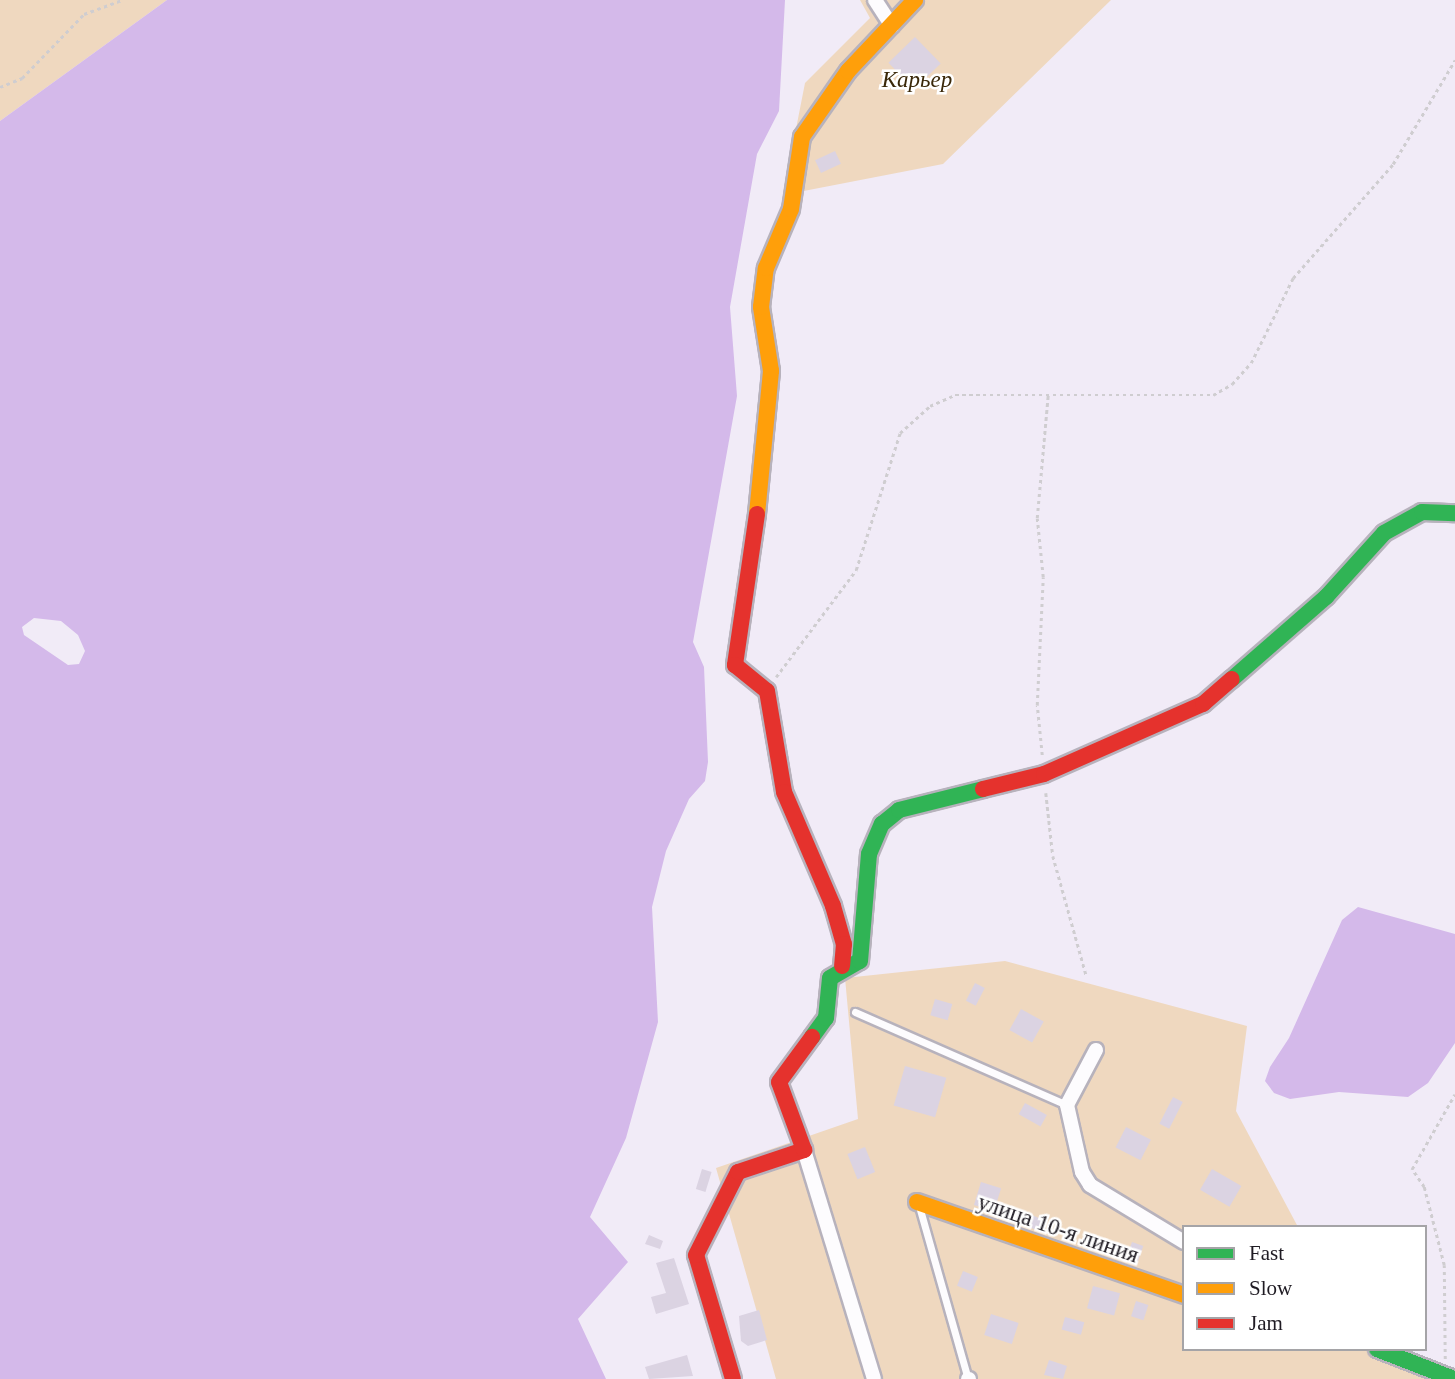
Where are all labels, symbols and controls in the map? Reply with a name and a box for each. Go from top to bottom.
park label: Карьер [882,66,952,94]
street label: улица 10-я линия [974,1189,1142,1269]
legend [1182,1225,1427,1351]
text: Fast [1249,1241,1284,1265]
text: Slow [1249,1276,1292,1300]
text: Jam [1249,1311,1283,1335]

